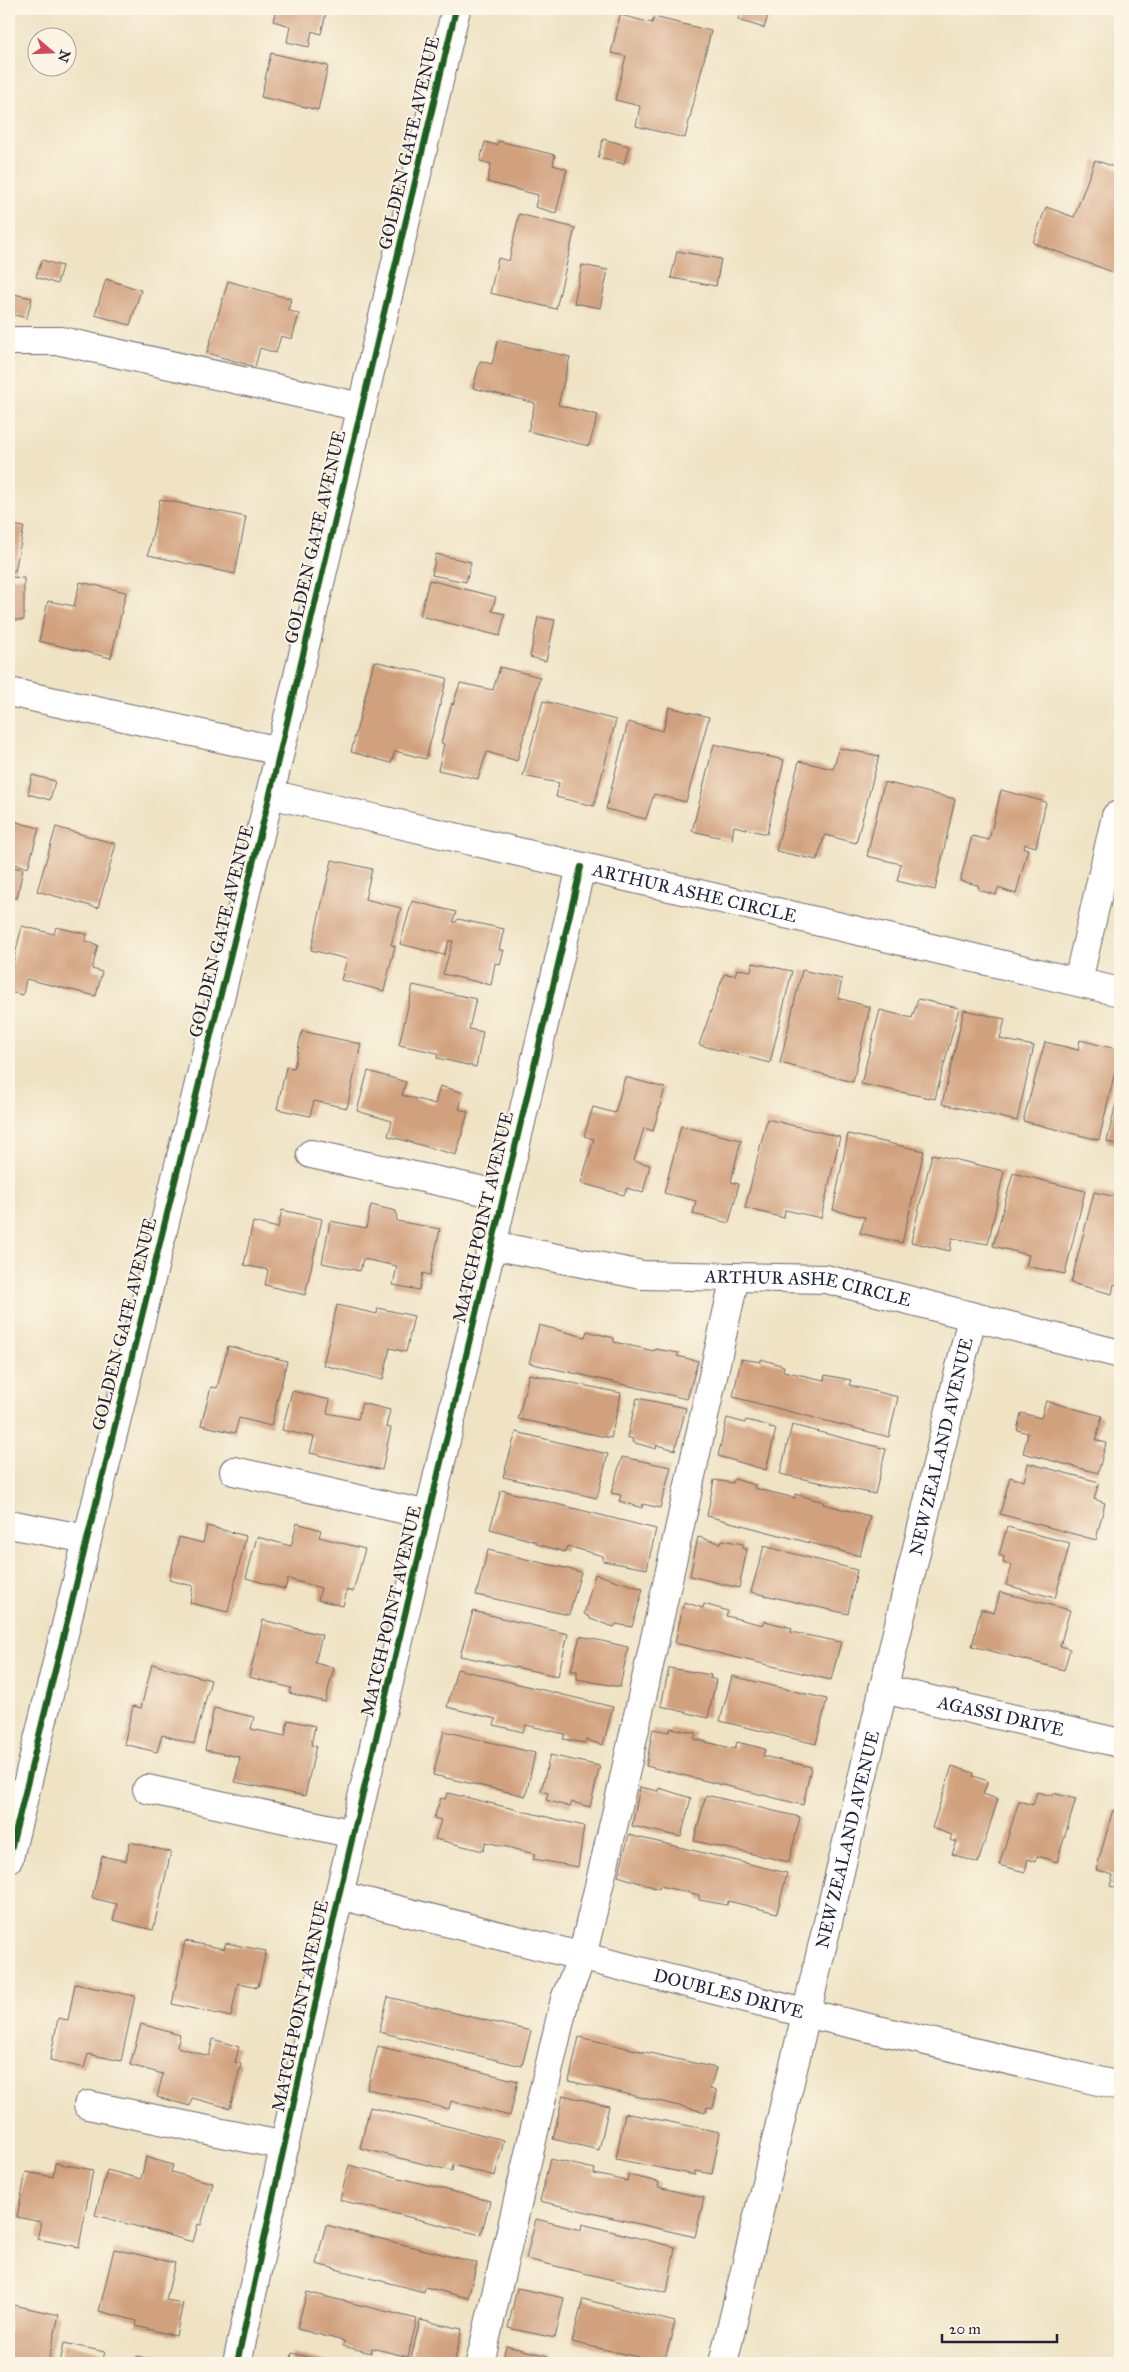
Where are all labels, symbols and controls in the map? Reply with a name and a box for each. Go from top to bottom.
north arrow [28,28,78,78]
street label: GOLDEN GATE AVENUE [374,34,444,252]
text: N [54,48,74,65]
street label: GOLDEN GATE AVENUE [280,428,350,646]
street label: GOLDEN GATE AVENUE [184,822,258,1040]
street label: ARTHUR ASHE CIRCLE [589,858,799,927]
street label: MATCH POINT AVENUE [448,1109,518,1325]
street label: GOLDEN GATE AVENUE [87,1215,161,1433]
street label: ARTHUR ASHE CIRCLE [703,1265,914,1311]
street label: NEW ZEALAND AVENUE [905,1335,978,1558]
street label: MATCH POINT AVENUE [356,1503,426,1719]
street label: AGASSI DRIVE [935,1691,1066,1741]
street label: NEW ZEALAND AVENUE [811,1728,884,1951]
street label: MATCH POINT AVENUE [267,1898,333,2114]
street label: DOUBLES DRIVE [651,1964,806,2023]
scale bar [942,2312,1056,2344]
text: 20 m [949,2320,981,2338]

